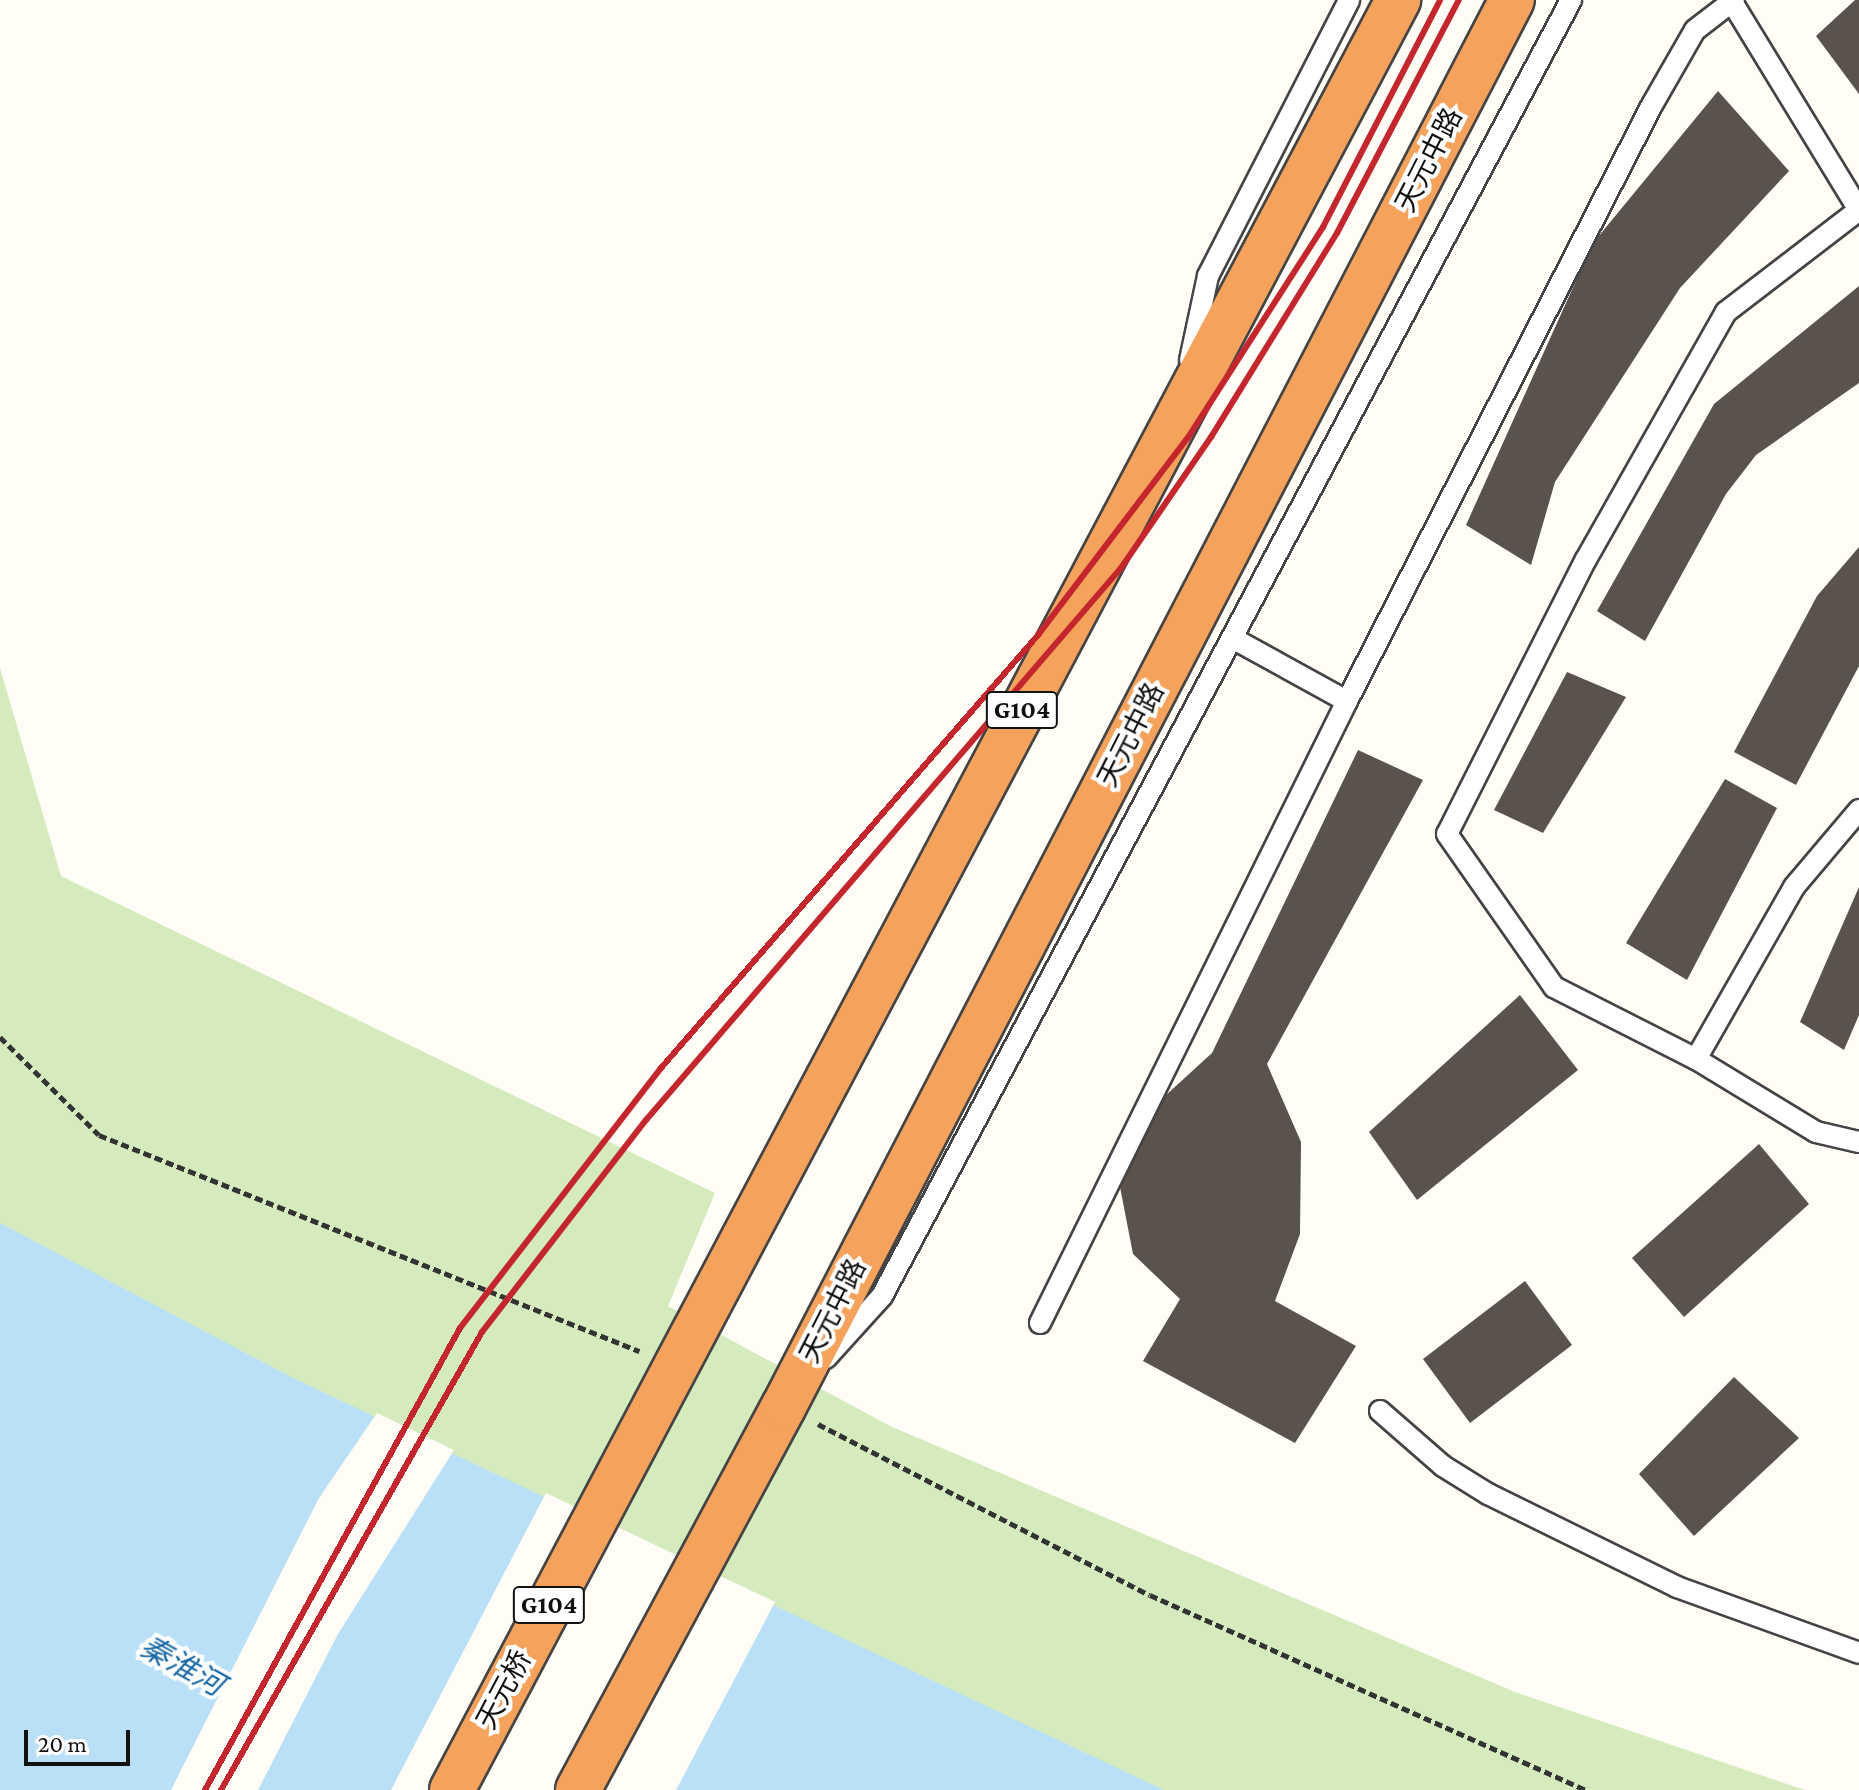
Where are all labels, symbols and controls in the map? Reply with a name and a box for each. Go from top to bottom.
street label: 天元中路 [1389,102,1469,218]
street label: 天元中路 [1091,677,1171,793]
road number: G104 [984,688,1060,732]
street label: 天元中路 [793,1253,873,1369]
road number: G104 [511,1583,587,1627]
water label: 秦淮河 [134,1628,230,1704]
street label: 天元桥 [469,1645,539,1735]
scale bar [28,1714,134,1764]
text: 20 m [38,1730,87,1757]

